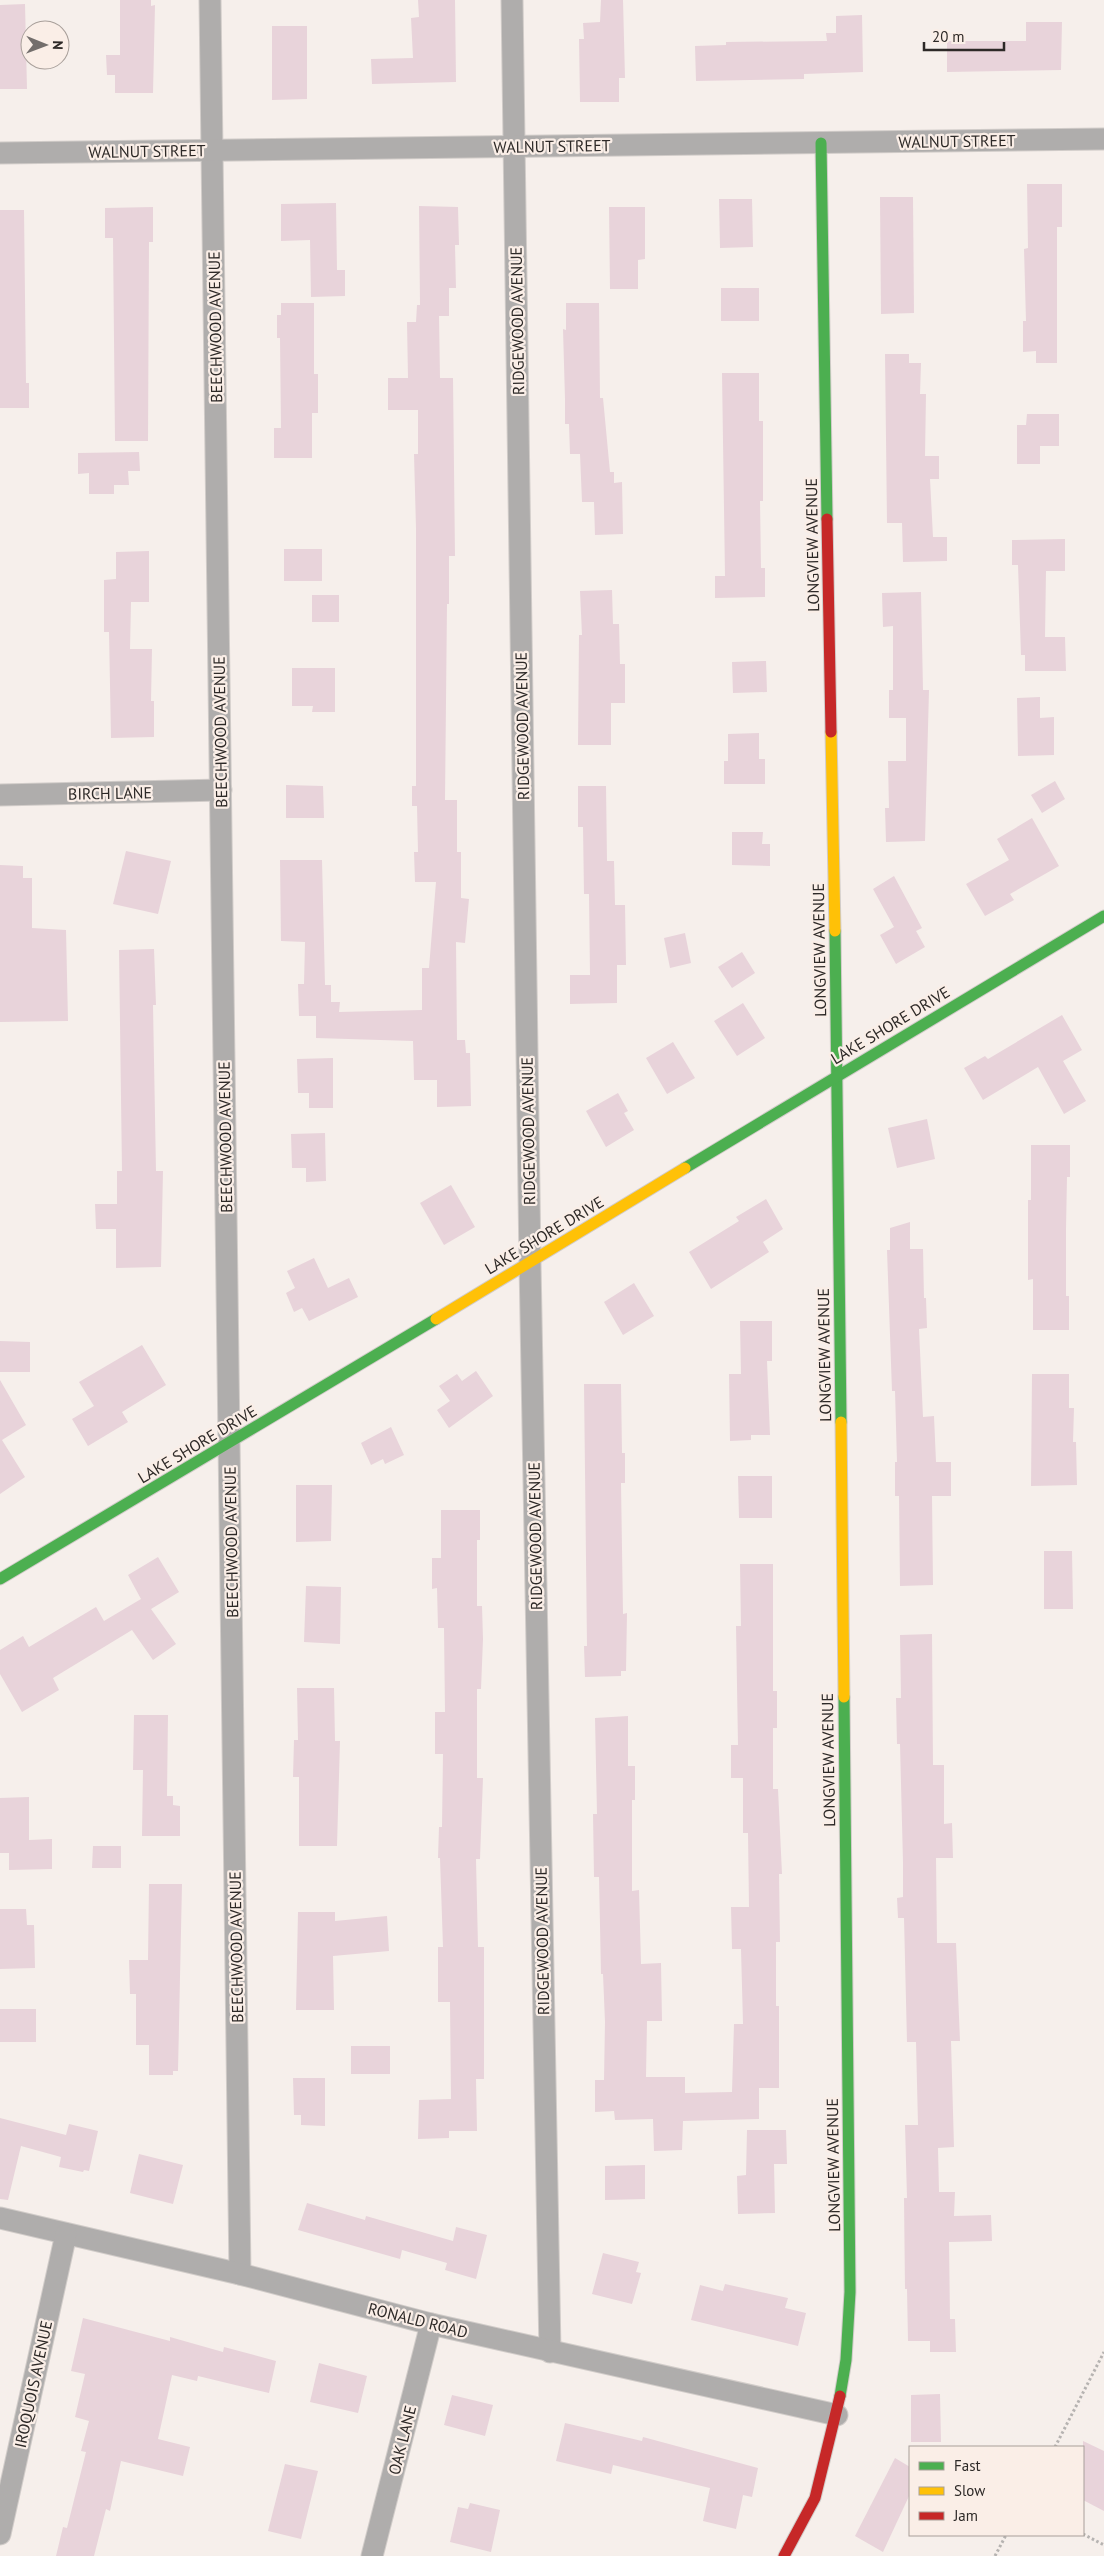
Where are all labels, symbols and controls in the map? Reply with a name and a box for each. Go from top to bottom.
north arrow [20,20,70,70]
scale bar [924,20,1004,52]
text: 20 m [932,27,965,46]
text: N [49,40,67,50]
street label: WALNUT STREET [898,130,1016,152]
street label: WALNUT STREET [493,135,611,157]
street label: WALNUT STREET [88,140,206,162]
street label: RIDGEWOOD AVENUE [506,247,528,395]
street label: BEECHWOOD AVENUE [204,251,226,403]
street label: LONGVIEW AVENUE [801,478,823,612]
street label: RIDGEWOOD AVENUE [511,652,533,800]
street label: BEECHWOOD AVENUE [209,656,231,808]
street label: BIRCH LANE [68,782,152,804]
street label: LONGVIEW AVENUE [808,883,830,1017]
street label: LAKE SHORE DRIVE [827,982,953,1068]
street label: RIDGEWOOD AVENUE [517,1057,539,1205]
street label: BEECHWOOD AVENUE [214,1061,236,1213]
street label: LAKE SHORE DRIVE [481,1192,607,1278]
street label: LONGVIEW AVENUE [813,1288,835,1422]
street label: LAKE SHORE DRIVE [134,1401,260,1487]
street label: RIDGEWOOD AVENUE [524,1462,546,1610]
street label: BEECHWOOD AVENUE [220,1466,242,1618]
street label: LONGVIEW AVENUE [817,1693,839,1827]
street label: RIDGEWOOD AVENUE [531,1867,553,2015]
street label: BEECHWOOD AVENUE [225,1871,247,2023]
street label: LONGVIEW AVENUE [822,2098,844,2232]
street label: RONALD ROAD [366,2298,470,2342]
street label: IROQUOIS AVENUE [10,2318,56,2450]
street label: OAK LANE [384,2403,420,2477]
legend [909,2446,1084,2536]
text: Fast [954,2456,981,2475]
text: Slow [954,2481,985,2500]
text: Jam [953,2506,978,2525]

